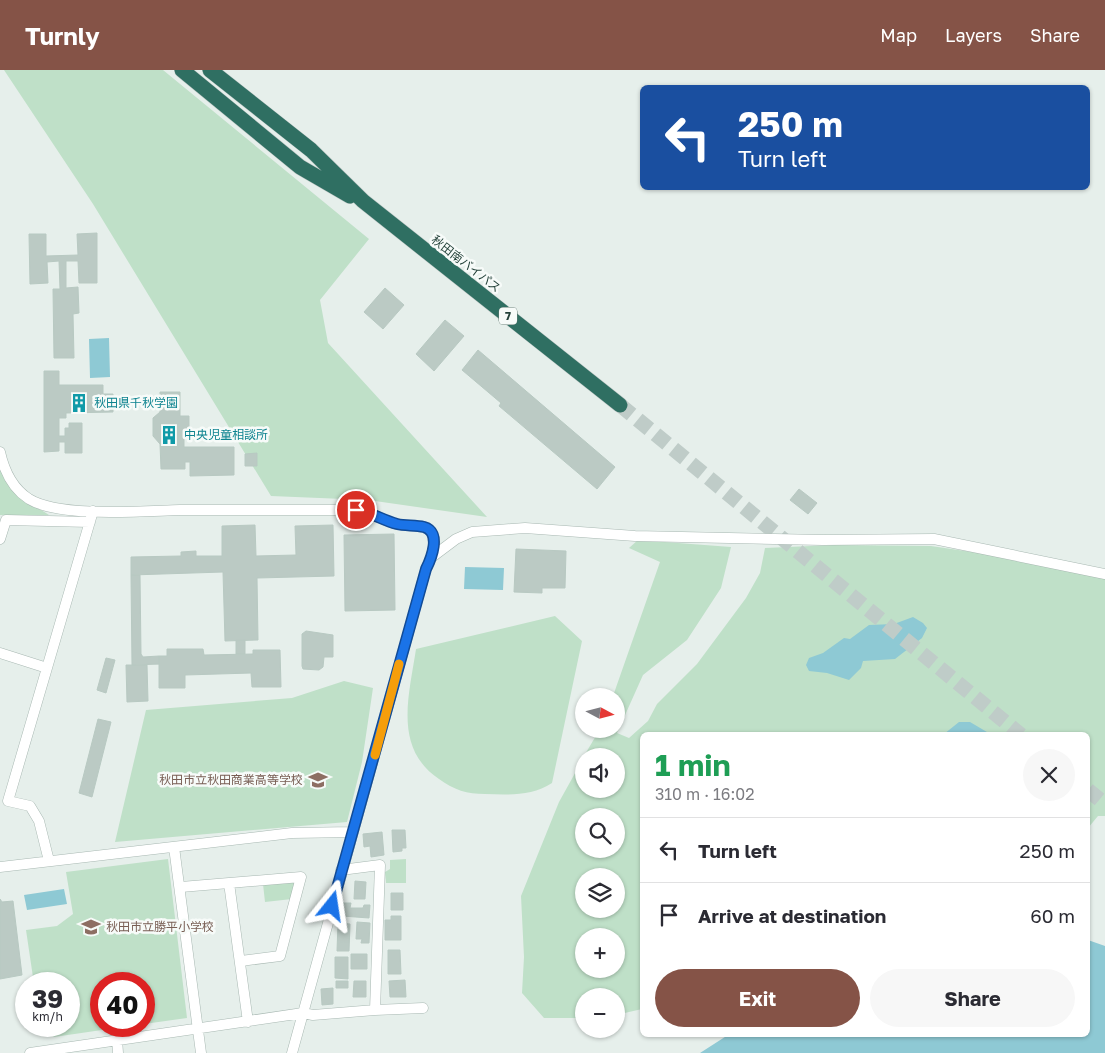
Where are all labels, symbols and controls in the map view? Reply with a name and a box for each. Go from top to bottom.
text: Turnly [25,21,100,50]
text: Map [880,24,917,46]
text: Layers [945,24,1002,46]
text: Share [1030,24,1080,46]
text: 250 m [738,103,843,145]
icon: left [655,105,720,170]
text: Turn left [738,145,827,172]
street label: 秋田南バイパス [429,232,504,295]
road number: 7 [499,308,517,325]
building icon: 秋田県千秋学園 [68,392,90,414]
place label: 秋田県千秋学園 [94,395,178,410]
building icon: 中央児童相談所 [158,424,180,446]
place label: 中央児童相談所 [184,427,268,442]
pin [335,489,377,531]
icon: arrive [342,496,370,524]
north arrow [575,688,625,738]
map controls [575,688,625,1038]
text: 1 min [655,747,731,783]
button: sound [575,748,625,798]
button: close [1023,749,1075,801]
school or university icon: 秋田市立秋田商業高等学校 [307,769,329,791]
place label: 秋田市立秋田商業高等学校 [159,772,303,787]
text: 310 m · 16:02 [655,784,754,804]
button: search [575,808,625,858]
icon: left [655,836,683,864]
text: Turn left [698,839,777,862]
text: 250 m [1020,839,1075,862]
button: layers [575,868,625,918]
position arrow [305,879,357,931]
icon: arrive [655,901,683,929]
text: Arrive at destination [698,904,886,927]
text: 60 m [1030,904,1075,927]
school or university icon: 秋田市立勝平小学校 [80,916,102,938]
place label: 秋田市立勝平小学校 [106,919,214,934]
button: + [575,928,625,978]
button: Exit [655,969,860,1027]
button: Share [870,969,1075,1027]
speed limit sign: 40 [90,972,155,1037]
text: 39 [32,983,63,1014]
button: − [575,988,625,1038]
text: km/h [32,1009,63,1024]

